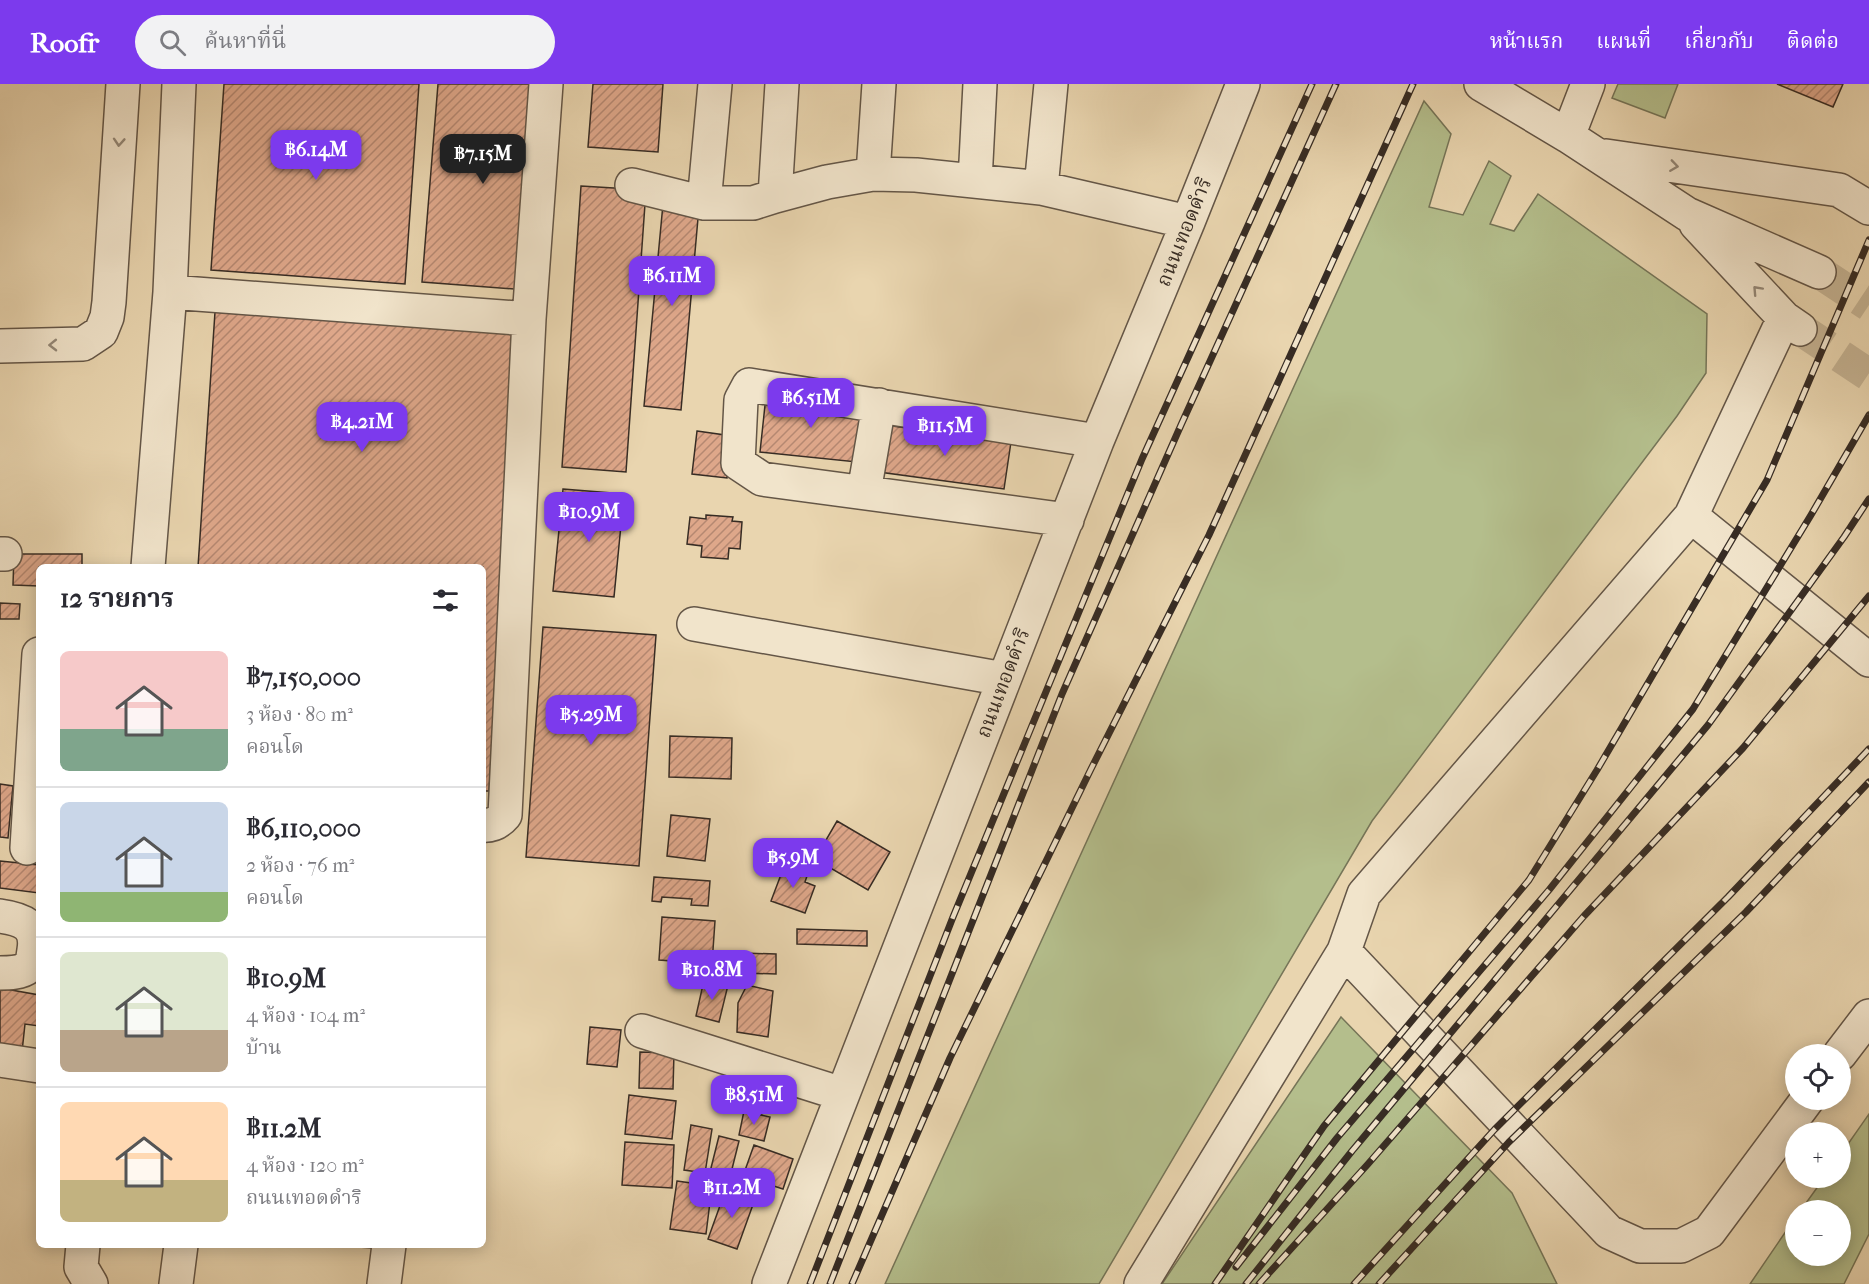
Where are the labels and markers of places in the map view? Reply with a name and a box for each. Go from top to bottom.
pin: ฿6.14M [267,130,365,181]
pin: ฿7.15M [434,134,532,185]
pin: ฿6.11M [623,256,721,307]
pin: ฿6.51M [762,378,860,429]
pin: ฿4.21M [313,402,411,453]
pin: ฿11.5M [896,406,994,457]
pin: ฿10.9M [540,492,638,543]
pin: ฿5.29M [542,695,640,746]
pin: ฿5.9M [751,838,835,889]
pin: ฿10.8M [663,950,761,1001]
pin: ฿8.51M [705,1075,803,1126]
pin: ฿11.2M [683,1168,781,1219]

